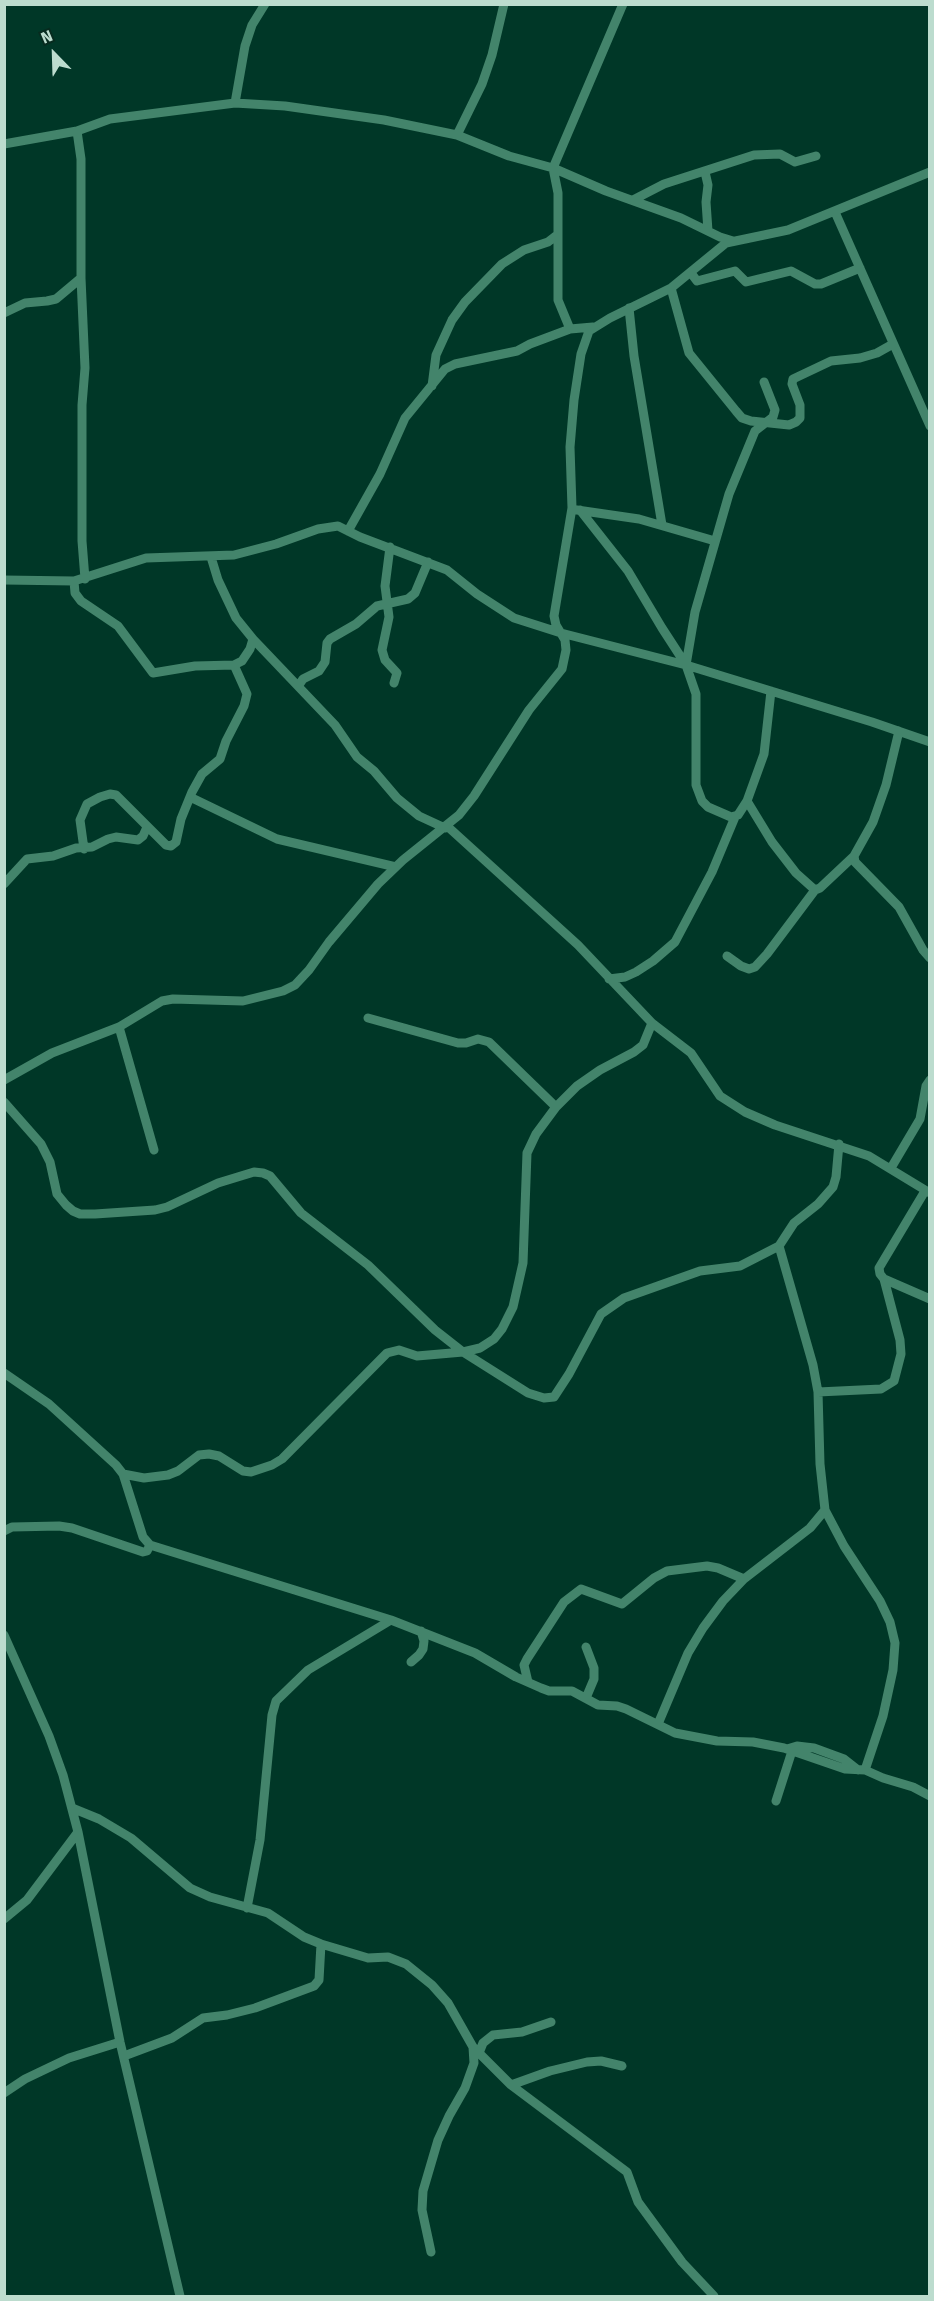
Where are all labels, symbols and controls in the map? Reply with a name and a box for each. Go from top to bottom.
north arrow [24,24,84,84]
text: N [38,26,55,48]

